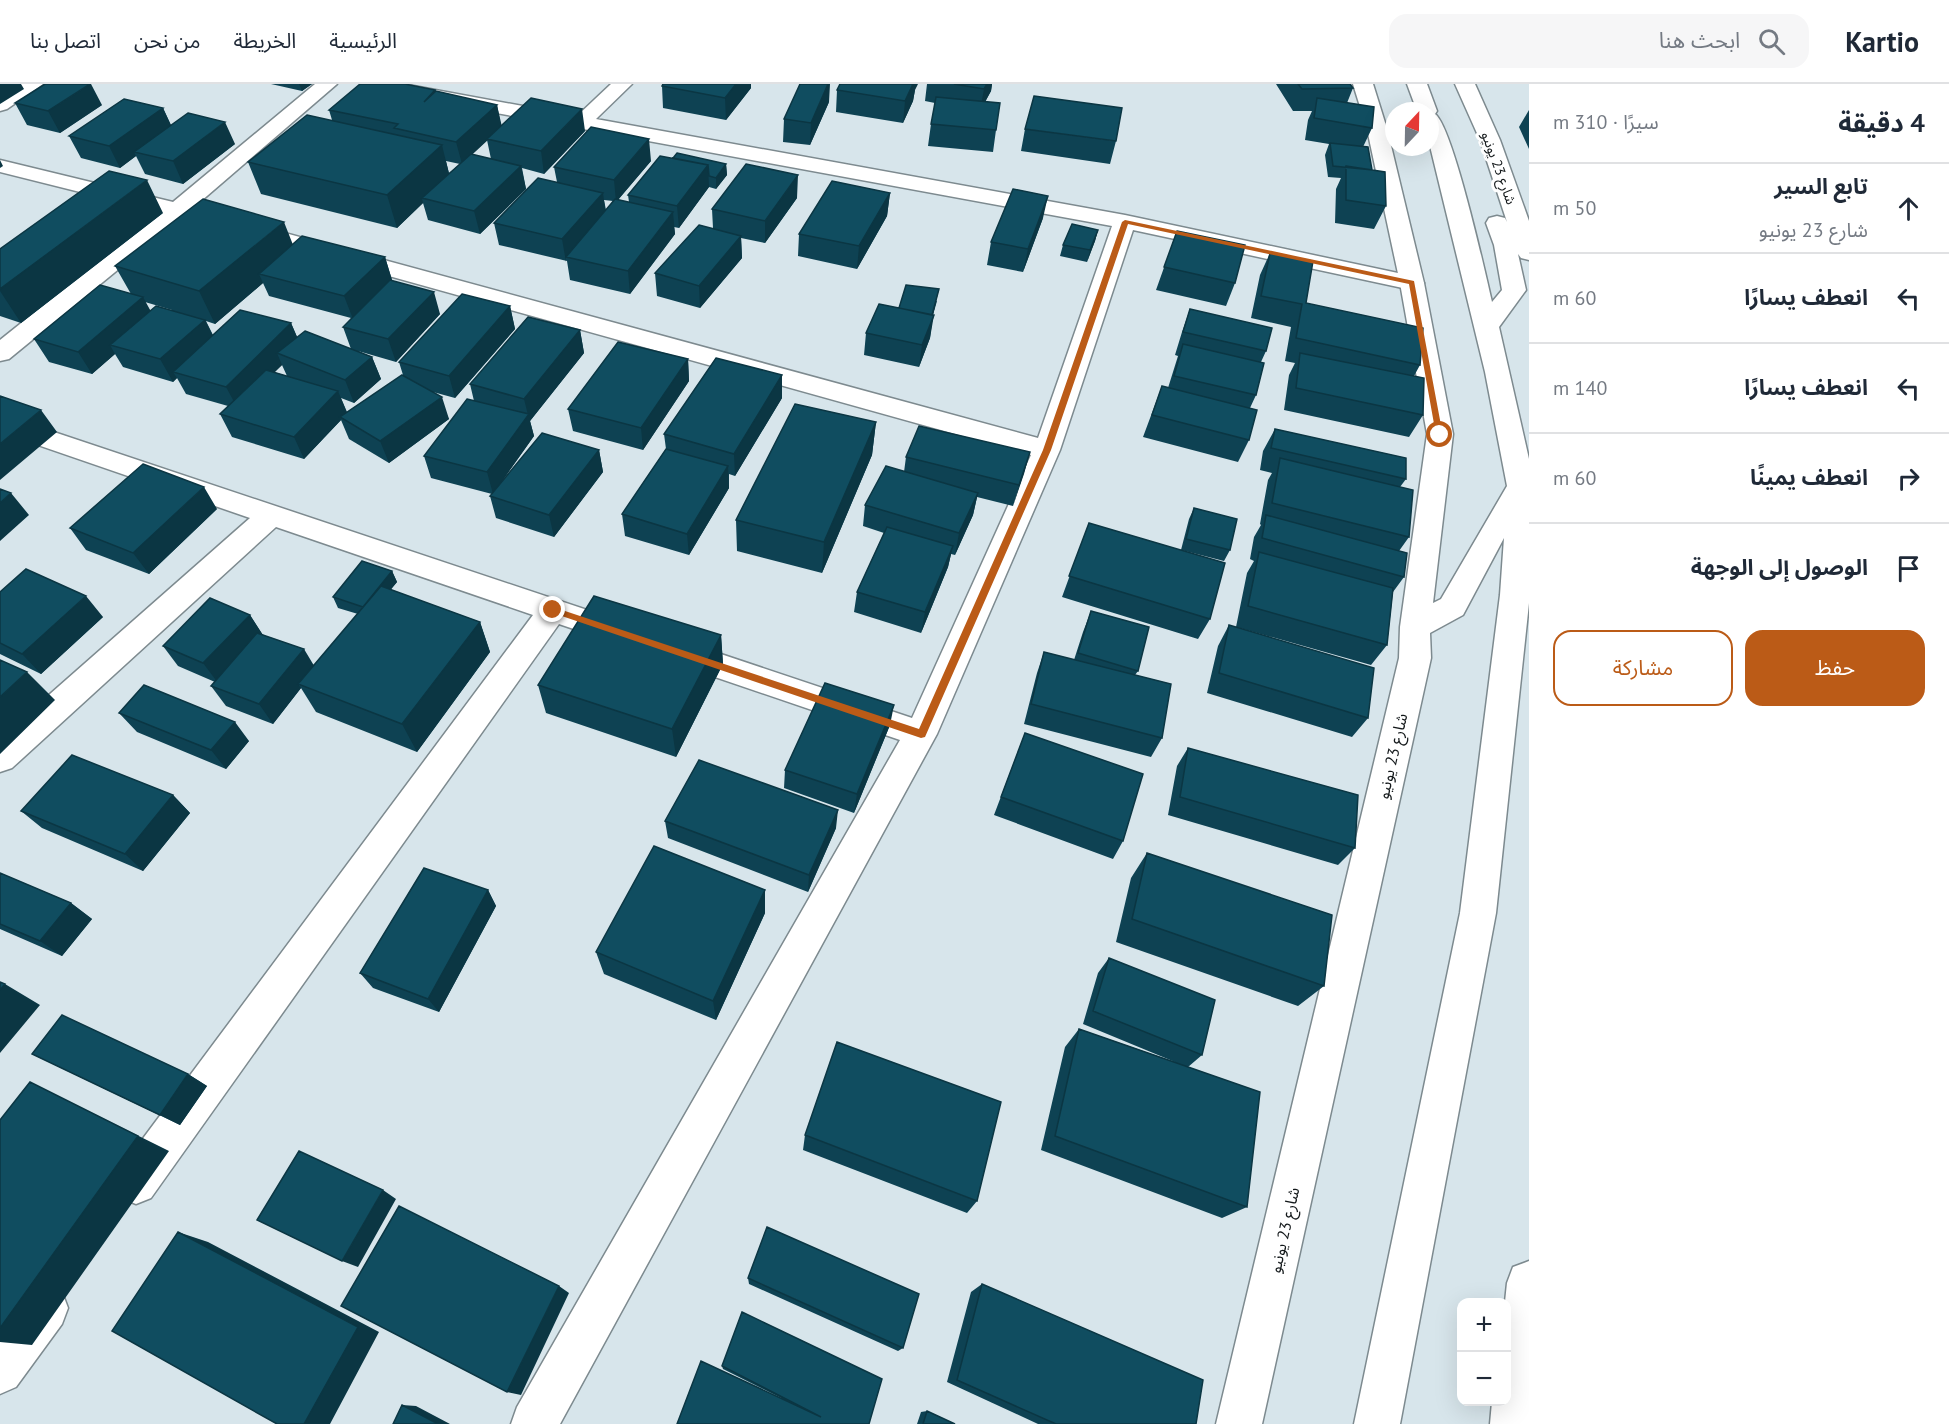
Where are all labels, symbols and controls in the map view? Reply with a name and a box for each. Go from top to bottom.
search box [1389,14,1809,68]
text: Kartio [1845,23,1919,60]
icon: search [1755,25,1788,58]
text: ابحث هنا [1659,26,1740,54]
text: اتصل بنا [30,27,101,54]
text: من نحن [134,27,200,54]
text: الخريطة [233,27,296,54]
text: الرئيسية [329,27,397,54]
north arrow [1385,102,1439,156]
text: 4 دقيقة [1838,106,1925,139]
text: سيرًا · 310 m [1553,109,1659,135]
street label: شارع 23 يونيو [1476,129,1521,208]
text: تابع السير [1774,172,1868,200]
icon: ahead [1892,192,1925,225]
text: 50 m [1553,195,1596,221]
text: شارع 23 يونيو [1759,217,1868,243]
icon: left [1892,282,1925,315]
text: انعطف يسارًا [1744,283,1868,311]
text: 60 m [1553,285,1596,311]
icon: left [1892,372,1925,405]
text: انعطف يسارًا [1744,373,1868,401]
text: 140 m [1553,375,1607,401]
route start [1426,421,1452,447]
icon: right [1892,462,1925,495]
text: انعطف يمينًا [1750,463,1868,491]
text: 60 m [1553,465,1596,491]
icon: arrive [1892,552,1925,585]
text: الوصول إلى الوجهة [1691,553,1868,581]
route end [539,596,565,622]
button: مشاركة [1553,630,1733,706]
button: حفظ [1745,630,1925,706]
street label: شارع 23 يونيو [1372,711,1414,801]
street label: شارع 23 يونيو [1264,1185,1306,1275]
map controls [1457,1298,1511,1406]
button: + [1457,1298,1511,1352]
button: − [1457,1352,1511,1406]

